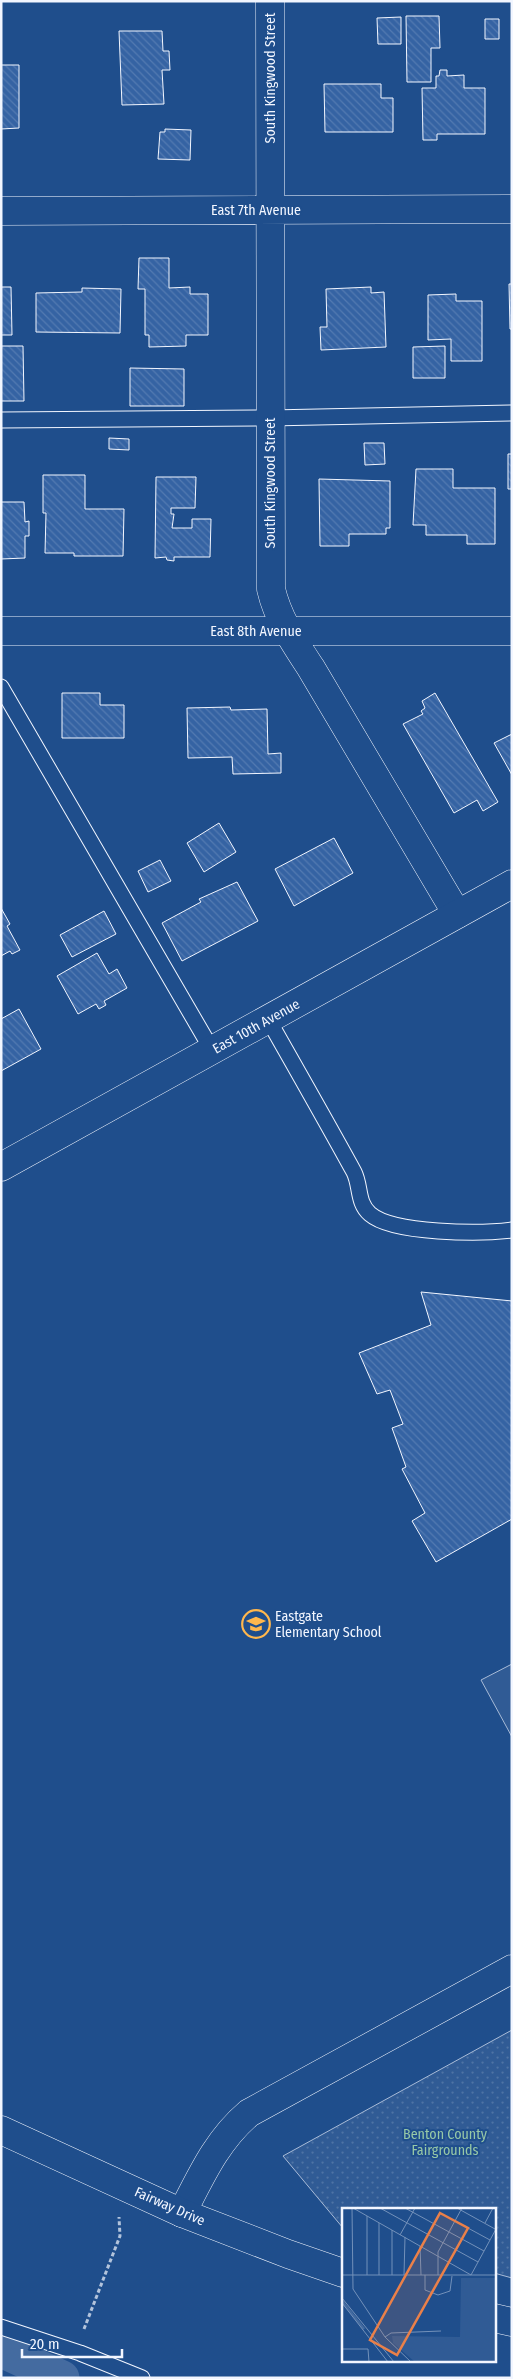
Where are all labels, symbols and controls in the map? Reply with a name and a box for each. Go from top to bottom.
street label: South Kingwood Street [262,12,279,143]
street label: East 7th Avenue [211,202,301,219]
street label: South Kingwood Street [262,417,279,548]
street label: East 8th Avenue [210,623,302,640]
street label: East 10th Avenue [210,995,303,1057]
place label: Eastgate Elementary School [275,1608,382,1641]
school or university icon: Eastgate Elementary School [241,1609,271,1639]
park label: Benton County Fairgrounds [403,2126,488,2159]
street label: Fairway Drive [132,2183,208,2230]
inset map [342,2208,496,2362]
scale bar [22,2326,122,2358]
text: 20 m [30,2335,60,2353]

